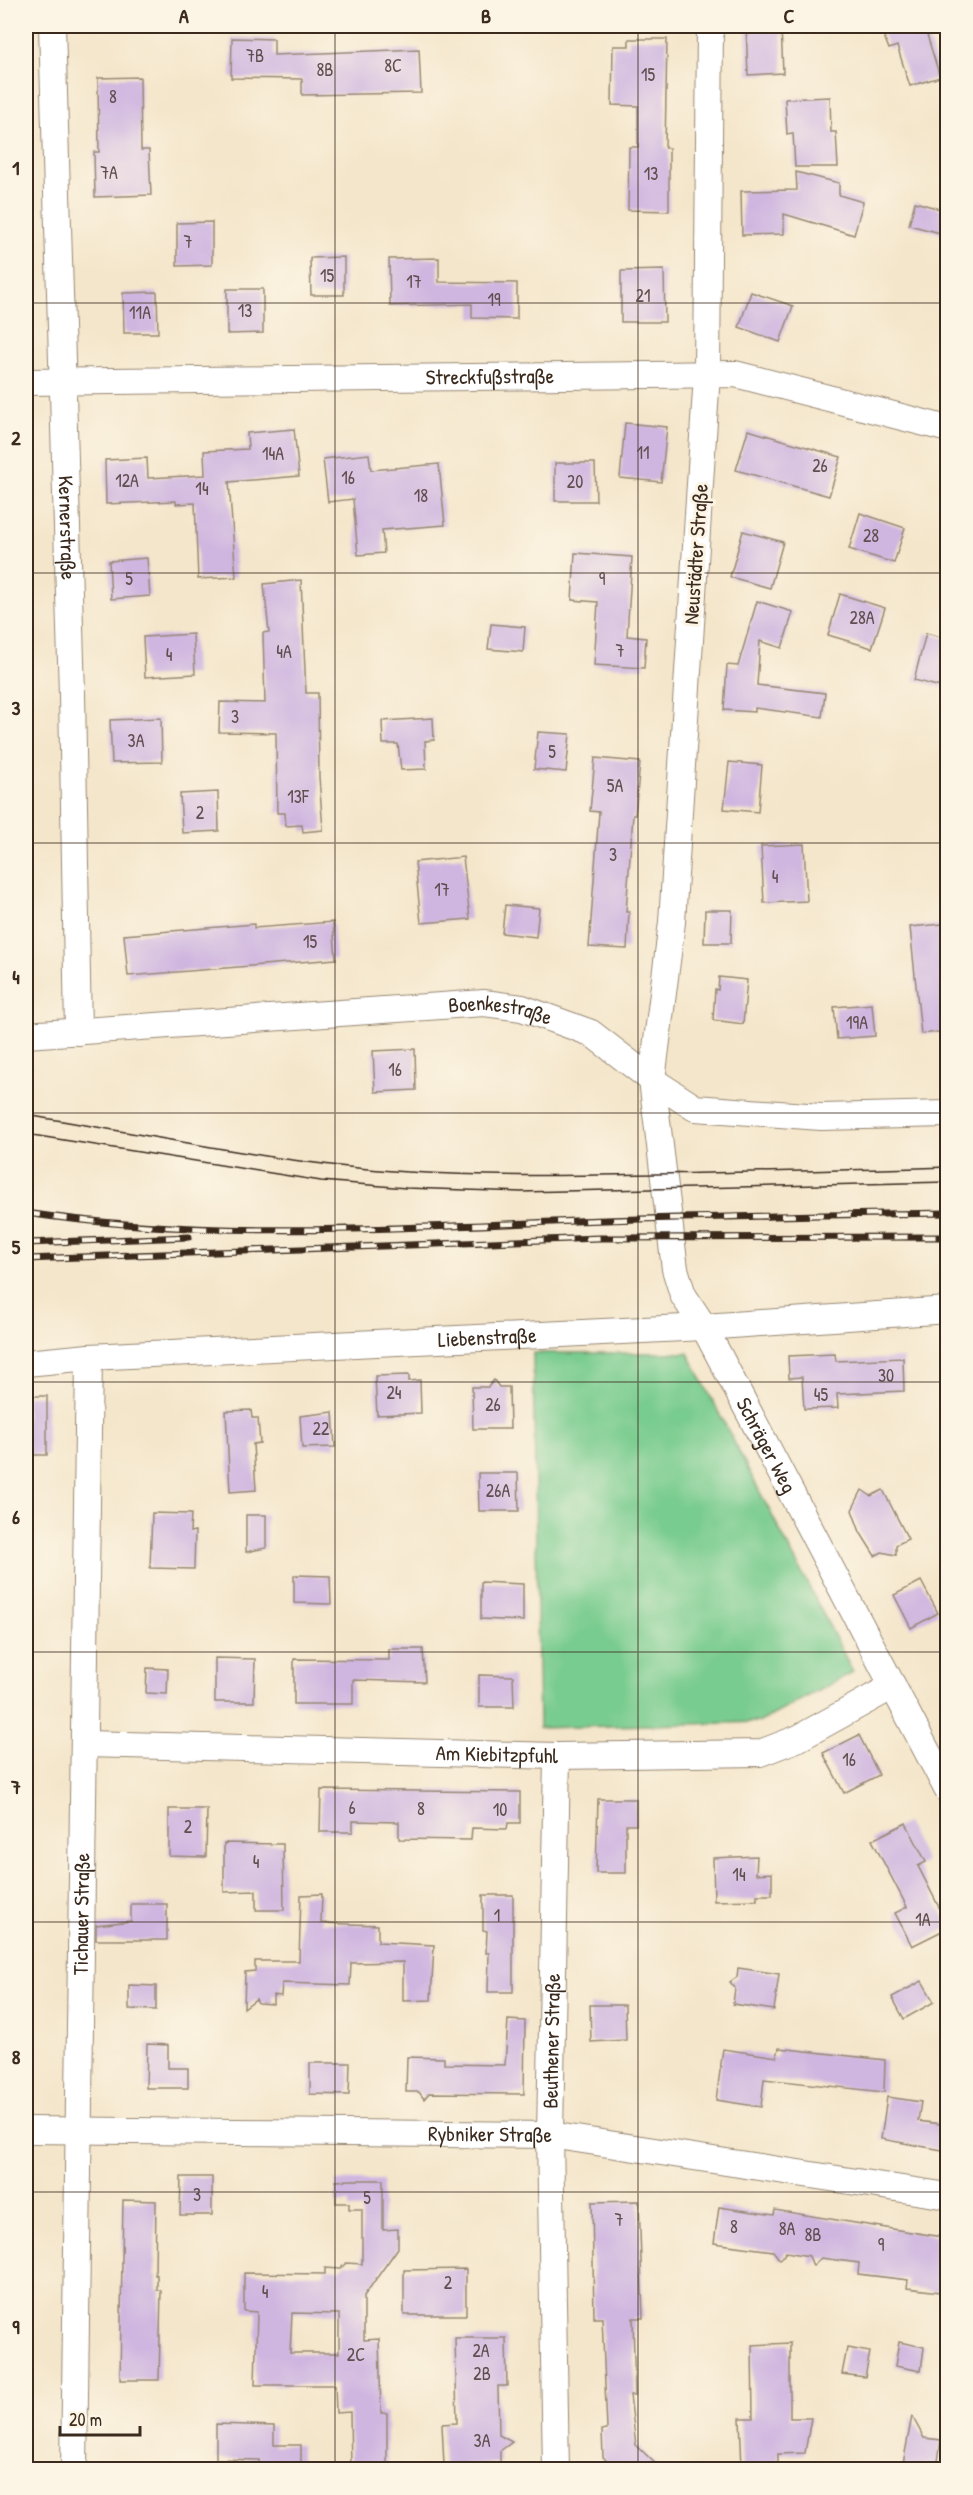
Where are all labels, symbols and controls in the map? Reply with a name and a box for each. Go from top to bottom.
text: A [179,2,189,29]
text: B [481,2,491,29]
text: C [784,2,795,29]
house number: 7B [246,43,264,68]
house number: 8C [384,53,402,78]
house number: 8B [317,57,333,82]
house number: 15 [641,62,655,87]
house number: 8 [109,84,117,109]
text: 1 [12,154,20,181]
house number: 7A [100,160,118,185]
house number: 13 [644,161,658,186]
house number: 7 [184,229,193,254]
house number: 15 [320,263,334,288]
house number: 17 [406,269,422,294]
house number: 21 [636,283,650,308]
house number: 19 [487,287,501,312]
house number: 13 [238,298,252,323]
house number: 11A [129,300,151,325]
street label: Streckfußstraße [426,361,554,391]
text: 2 [11,424,21,451]
house number: 11 [636,440,650,465]
house number: 14A [262,441,284,466]
house number: 26 [812,453,828,478]
house number: 16 [341,465,355,490]
house number: 12A [115,468,139,493]
house number: 20 [567,469,583,494]
street label: Kernerstraße [51,475,84,580]
house number: 14 [195,476,209,501]
house number: 18 [414,483,428,508]
street label: Neustädter Straße [676,483,715,625]
house number: 28 [863,523,879,548]
house number: 5 [125,566,133,591]
house number: 9 [599,566,606,591]
house number: 28A [849,605,875,630]
house number: 7 [616,638,625,663]
house number: 4A [276,639,292,664]
house number: 4 [166,642,173,667]
text: 3 [12,694,21,721]
house number: 3 [231,704,239,729]
house number: 3A [128,728,145,753]
house number: 5 [548,739,556,764]
house number: 5A [607,773,623,798]
house number: 13F [287,784,310,809]
house number: 2 [196,800,205,825]
house number: 3 [609,842,617,867]
house number: 4 [772,864,779,889]
house number: 17 [434,877,450,902]
house number: 15 [303,929,317,954]
text: 4 [12,963,20,990]
street label: Boenkestraße [447,988,556,1032]
house number: 19A [846,1010,868,1035]
house number: 16 [388,1057,402,1082]
text: 5 [12,1233,21,1260]
street label: Liebenstraße [437,1320,537,1354]
house number: 30 [878,1363,894,1388]
house number: 24 [386,1380,402,1405]
house number: 45 [814,1382,829,1407]
house number: 26 [485,1392,501,1417]
street label: Schräger Weg [730,1392,804,1498]
house number: 22 [313,1416,330,1441]
house number: 26A [486,1478,510,1503]
text: 6 [12,1503,20,1530]
street label: Am Kiebitzpfuhl [435,1738,559,1770]
house number: 16 [842,1747,856,1772]
text: 7 [10,1773,21,1800]
house number: 6 [348,1795,356,1820]
house number: 8 [417,1796,425,1821]
house number: 10 [493,1797,507,1822]
house number: 2 [184,1814,193,1839]
house number: 4 [253,1849,260,1874]
street label: Tichauer Straße [66,1853,96,1975]
house number: 14 [732,1862,746,1887]
house number: 1 [494,1903,500,1928]
house number: 1A [915,1907,931,1932]
street label: Beuthener Straße [535,1973,567,2109]
text: 8 [12,2043,21,2070]
street label: Rybniker Straße [428,2119,552,2149]
house number: 3 [193,2182,201,2207]
house number: 5 [363,2185,371,2210]
house number: 7 [615,2207,624,2232]
house number: 8 [730,2214,738,2239]
house number: 8A [779,2216,796,2241]
house number: 8B [805,2222,821,2247]
house number: 9 [878,2232,885,2257]
house number: 2 [444,2270,453,2295]
house number: 4 [262,2279,269,2304]
text: 9 [12,2313,20,2340]
house number: 2A [472,2338,490,2363]
house number: 2C [347,2342,365,2367]
house number: 2B [473,2361,491,2386]
scale bar [60,2399,140,2437]
text: 20 m [69,2407,102,2432]
house number: 3A [474,2428,491,2453]

